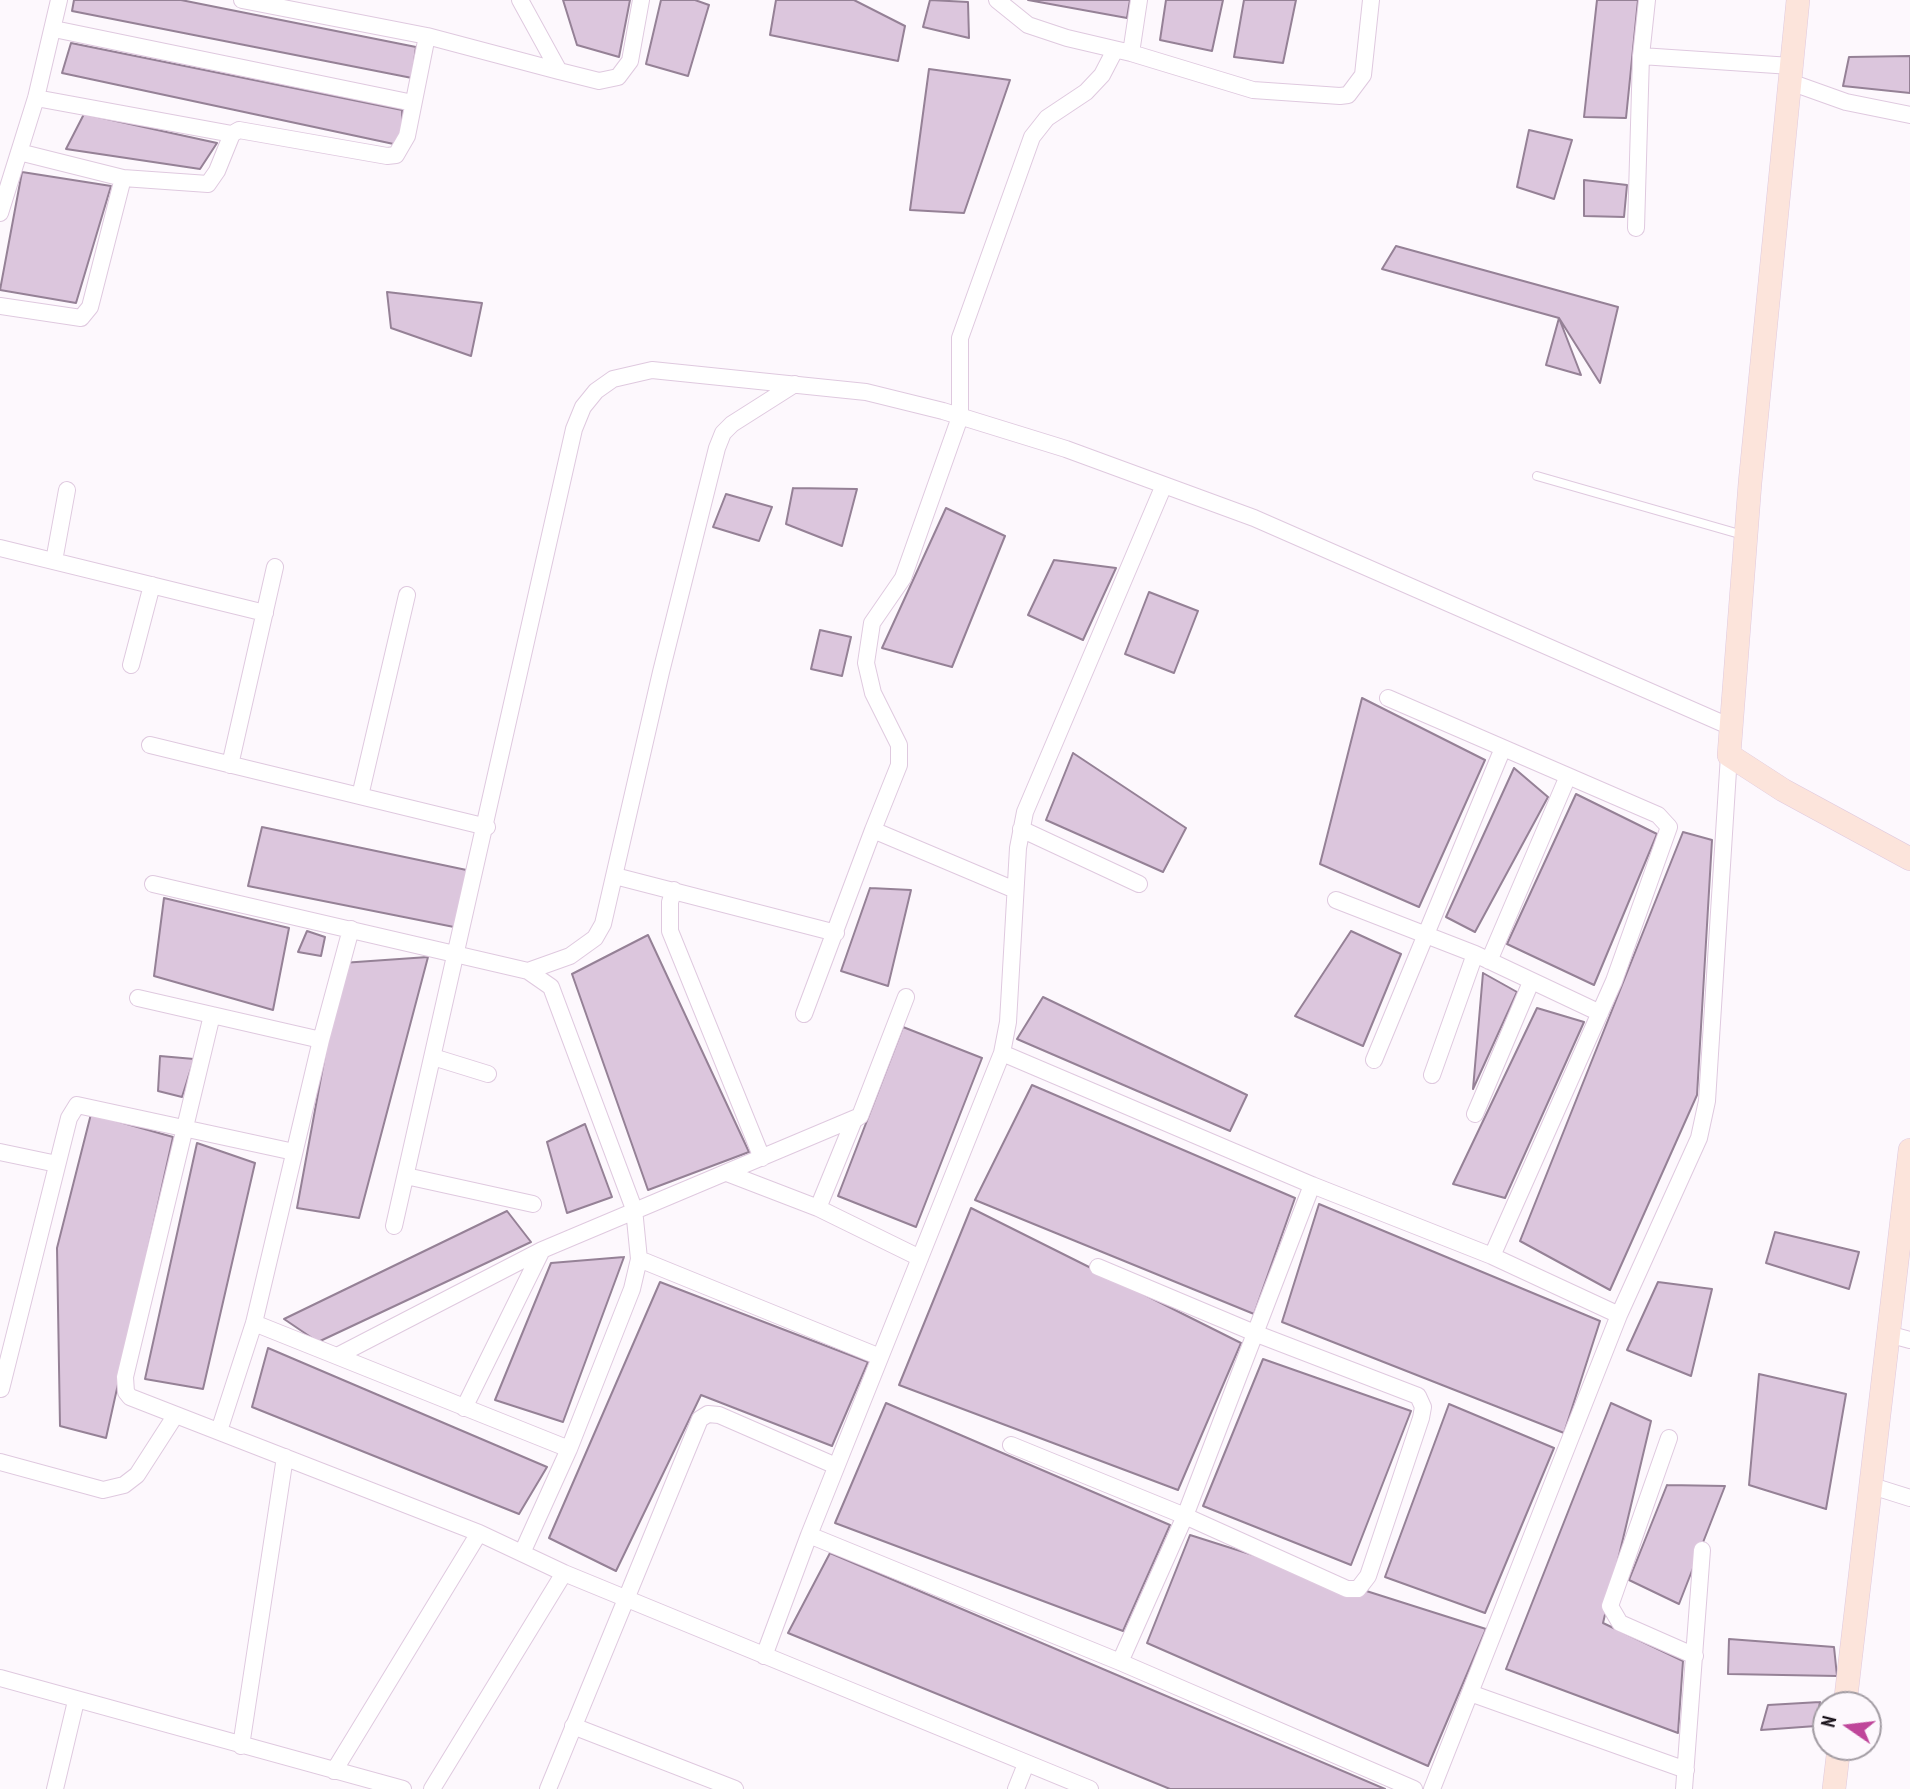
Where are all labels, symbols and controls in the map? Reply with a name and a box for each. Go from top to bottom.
north arrow [1812,1691,1882,1761]
text: N [1816,1714,1841,1729]

